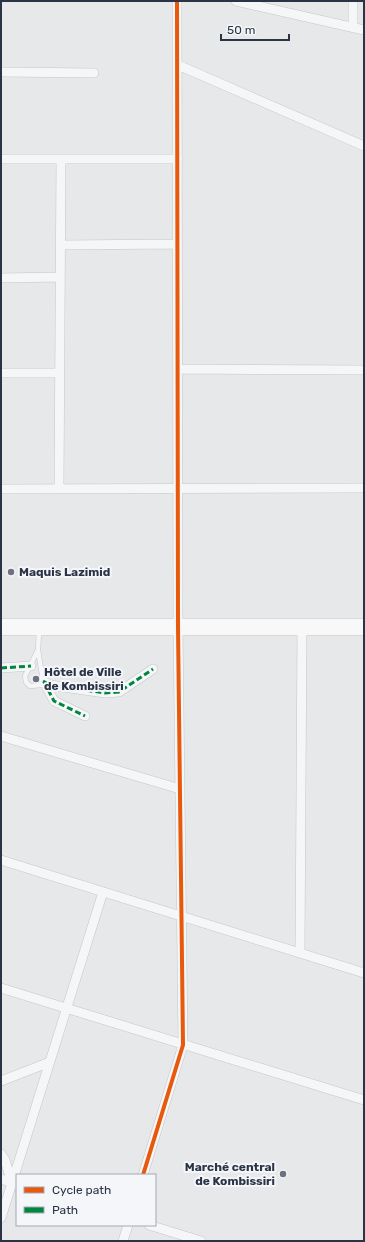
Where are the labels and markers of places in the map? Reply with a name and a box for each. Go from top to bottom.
place label: Maquis Lazimid [19,565,110,579]
marker: Maquis Lazimid [6,567,16,577]
place label: Hôtel de Ville de Kombissiri [44,665,124,693]
marker: Hôtel de Ville de Kombissiri [31,674,41,684]
place label: Marché central de Kombissiri [185,1160,275,1188]
marker: Marché central de Kombissiri [278,1169,288,1179]

